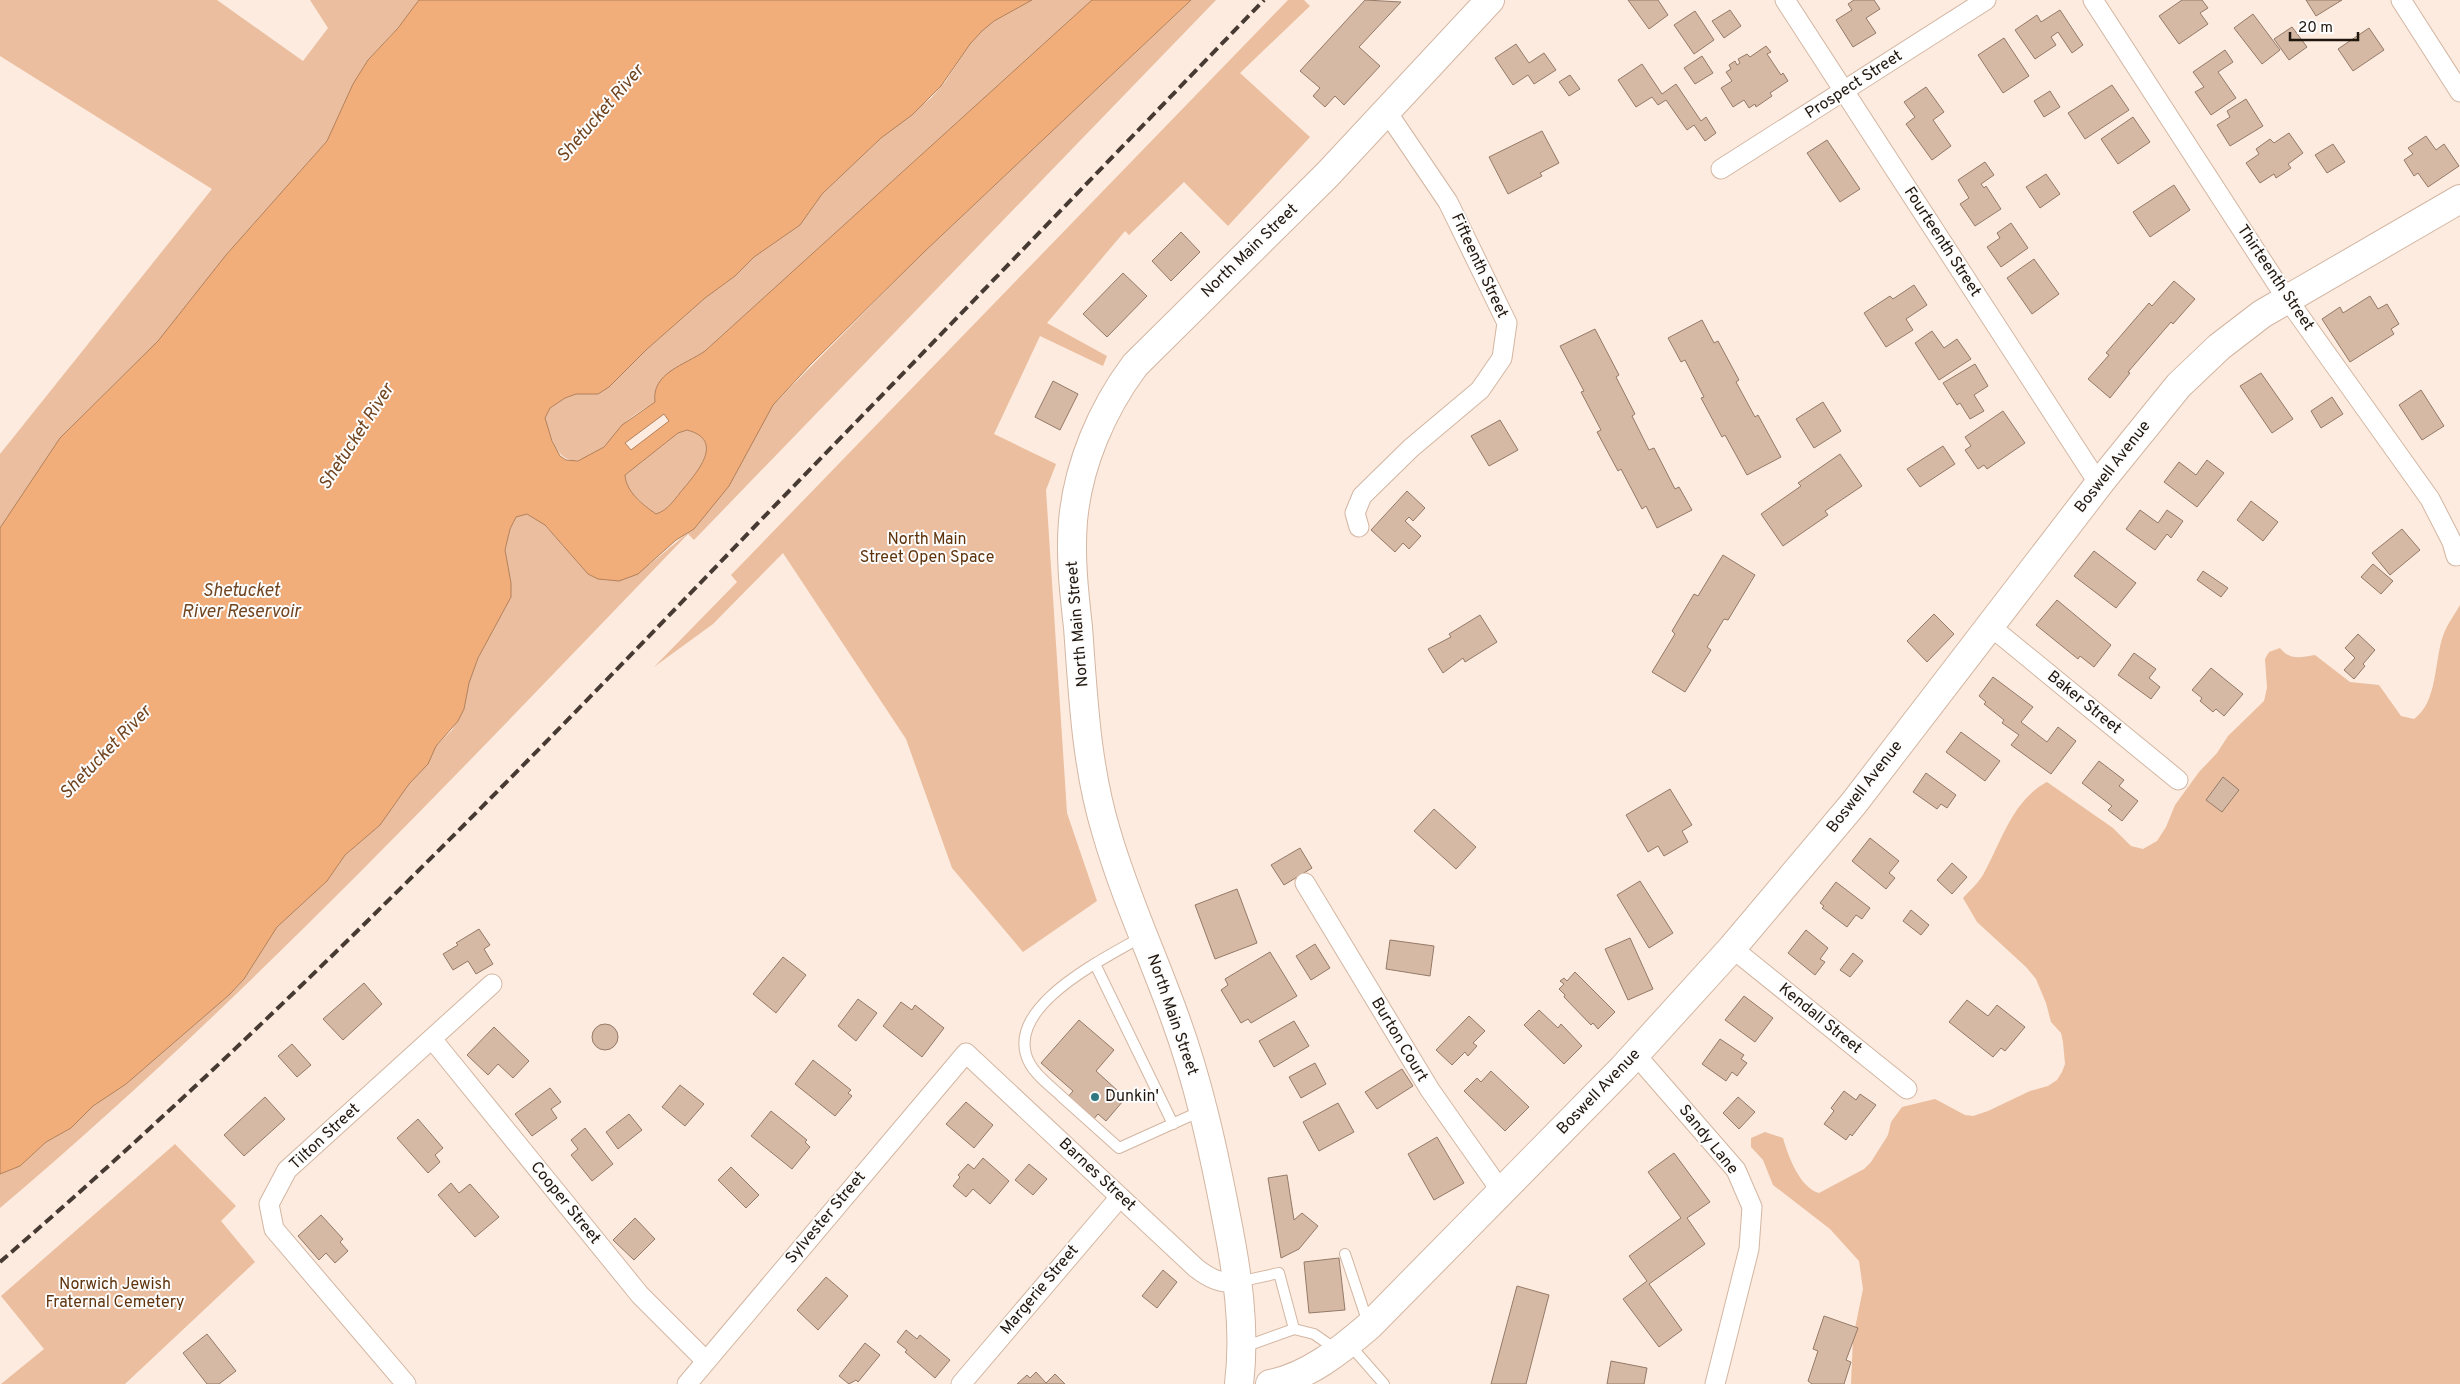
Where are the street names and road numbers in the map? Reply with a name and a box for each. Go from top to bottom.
street label: Prospect Street [1802,46,1906,124]
street label: Fourteenth Street [1899,183,1985,301]
street label: North Main Street [1197,200,1303,302]
street label: Fifteenth Street [1446,210,1512,322]
street label: Thirteenth Street [2232,221,2318,335]
street label: Boswell Avenue [2071,417,2155,517]
street label: North Main Street [1063,560,1093,688]
street label: Baker Street [2043,667,2125,739]
street label: Boswell Avenue [1823,737,1907,837]
street label: North Main Street [1142,952,1202,1078]
street label: Kendall Street [1774,979,1866,1059]
street label: Burton Court [1366,994,1432,1086]
street label: Boswell Avenue [1553,1045,1645,1139]
street label: Tilton Street [286,1099,364,1175]
street label: Sandy Lane [1674,1101,1742,1179]
street label: Barnes Street [1054,1134,1140,1216]
street label: Cooper Street [526,1158,604,1248]
street label: Sylvester Street [782,1168,870,1268]
street label: Margerie Street [997,1241,1083,1339]

